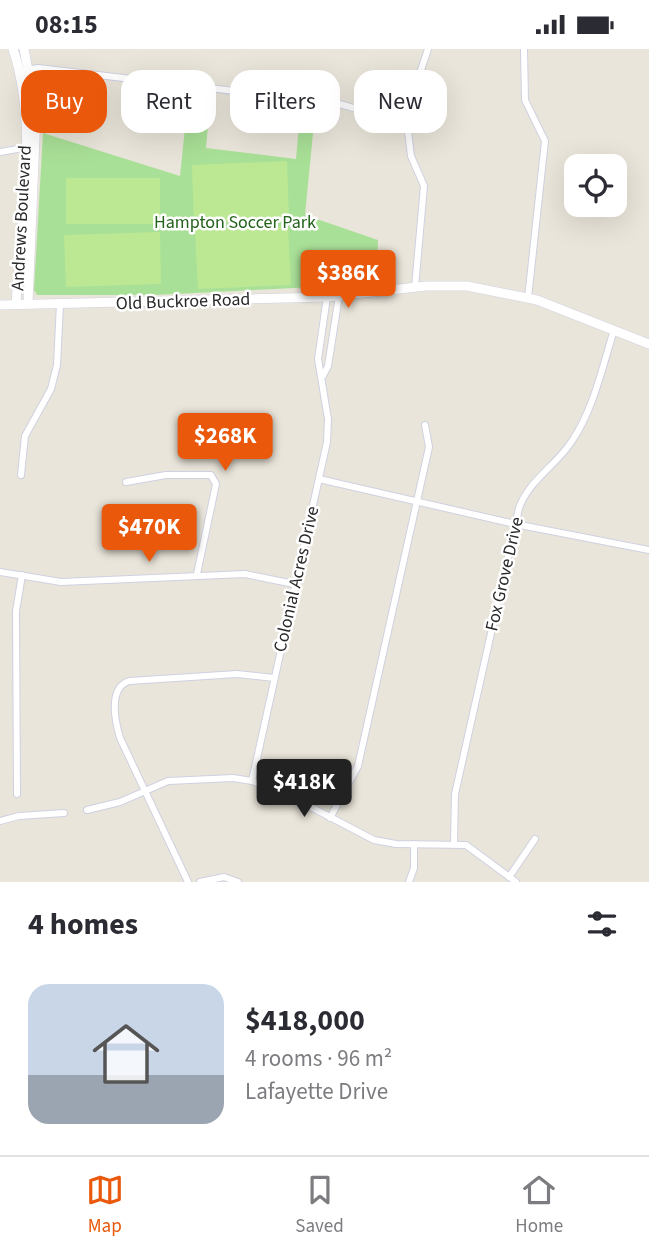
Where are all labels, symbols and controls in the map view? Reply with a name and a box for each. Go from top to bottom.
text: 08:15 [35,6,98,43]
chip: Buy [21,70,107,133]
chip: Rent [121,70,216,133]
chip: Filters [230,70,340,133]
chip: New [354,70,447,133]
street label: Andrews Boulevard [5,145,38,291]
map controls [564,154,627,217]
button: locate [564,154,627,217]
park label: Hampton Soccer Park [154,210,316,235]
pin: $386K [299,251,397,310]
text: $386K [317,256,379,289]
street label: Old Buckroe Road [115,287,251,316]
pin: $268K [176,413,274,473]
text: $268K [194,419,256,452]
street label: Colonial Acres Drive [268,504,325,655]
pin: $470K [100,505,198,564]
text: $470K [118,510,180,543]
street label: Fox Grove Drive [479,514,530,634]
pin: $418K [255,759,353,819]
text: $418K [273,765,335,798]
text: 4 homes [28,903,138,946]
icon: filters [583,905,621,943]
text: $418,000 [245,999,365,1042]
icon: home [84,1012,168,1096]
text: 4 rooms · 96 m² [245,1042,392,1075]
text: Lafayette Drive [245,1075,388,1108]
tab: Map [86,1171,124,1240]
tab: Saved [295,1171,344,1240]
tab: Home [515,1171,563,1240]

